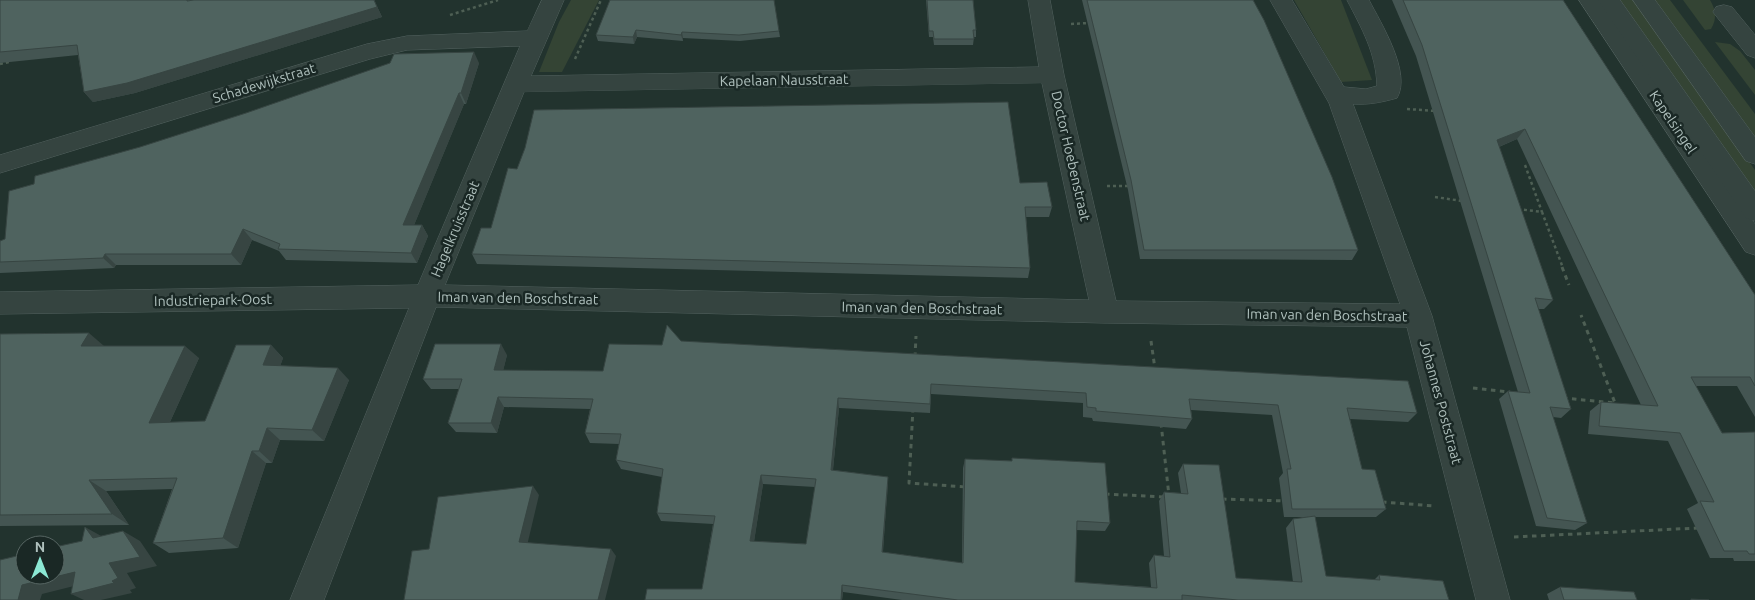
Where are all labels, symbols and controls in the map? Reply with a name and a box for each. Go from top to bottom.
street label: Schadewijkstraat [211,60,318,106]
street label: Kapelaan Nausstraat [719,71,849,89]
street label: Kapelsingel [1646,88,1700,157]
street label: Doctor Hoebenstraat [1048,89,1094,223]
street label: Hagelkruisstraat [428,178,483,280]
street label: Iman van den Boschstraat [437,289,599,307]
street label: Industriepark-Oost [154,291,273,309]
street label: Iman van den Boschstraat [841,299,1003,317]
street label: Iman van den Boschstraat [1246,306,1408,324]
street label: Johannes Poststraat [1417,338,1465,466]
north arrow [15,535,65,585]
text: N [35,539,45,555]

